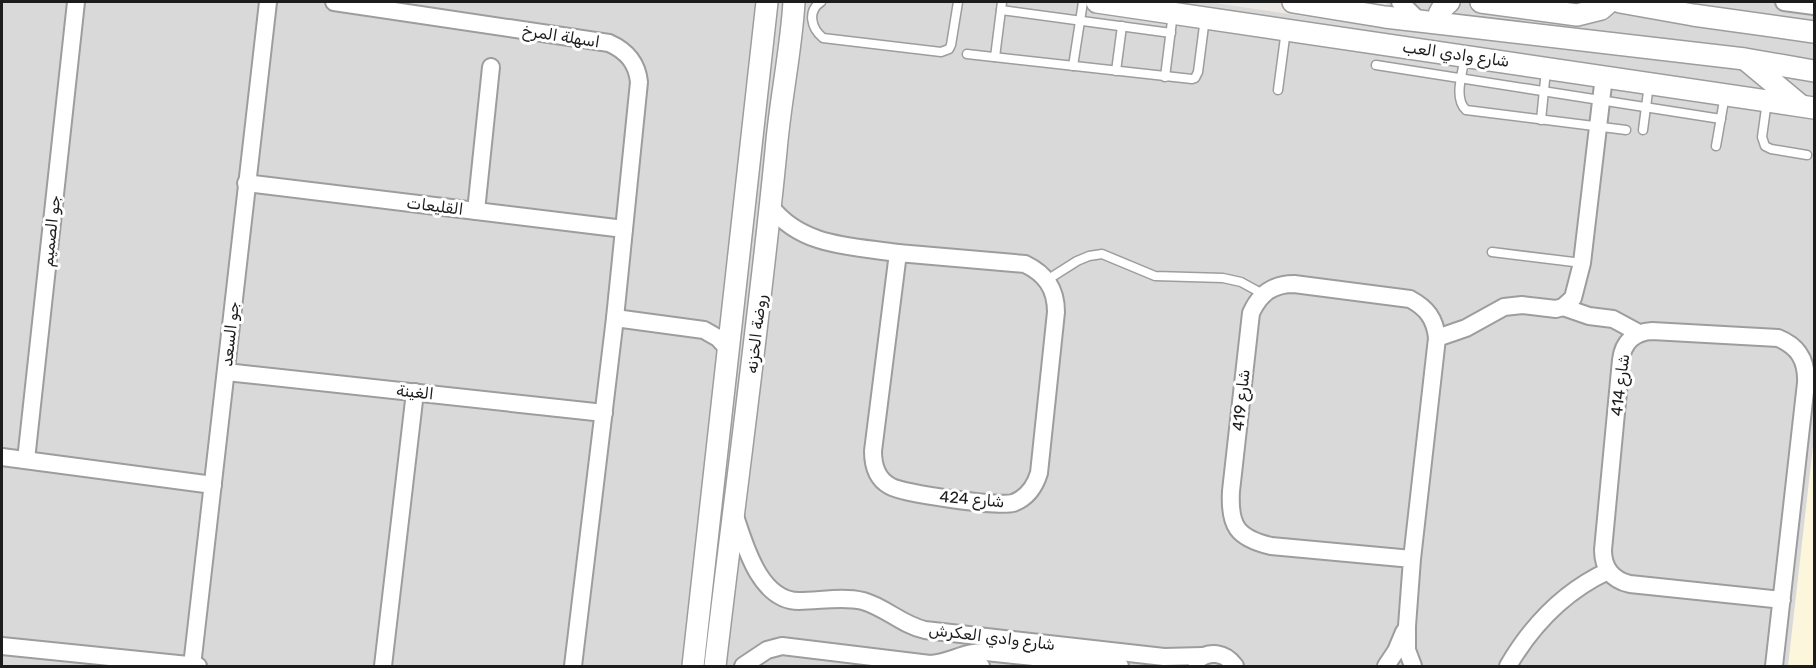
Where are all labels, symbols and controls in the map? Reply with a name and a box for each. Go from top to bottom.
street label: اسهلة المرخ [521,20,601,53]
street label: شارع وادي العب [1401,37,1511,73]
street label: القليعات [406,193,464,219]
street label: جو الصميم [38,194,65,268]
street label: روضة الخزنه [742,294,771,375]
street label: جو السعد [217,300,244,368]
street label: شارع 414 [1607,353,1635,417]
street label: شارع 419 [1228,368,1256,432]
street label: الغينة [395,381,435,403]
street label: شارع 424 [939,487,1005,513]
street label: شارع وادي العكرش [927,620,1056,656]

